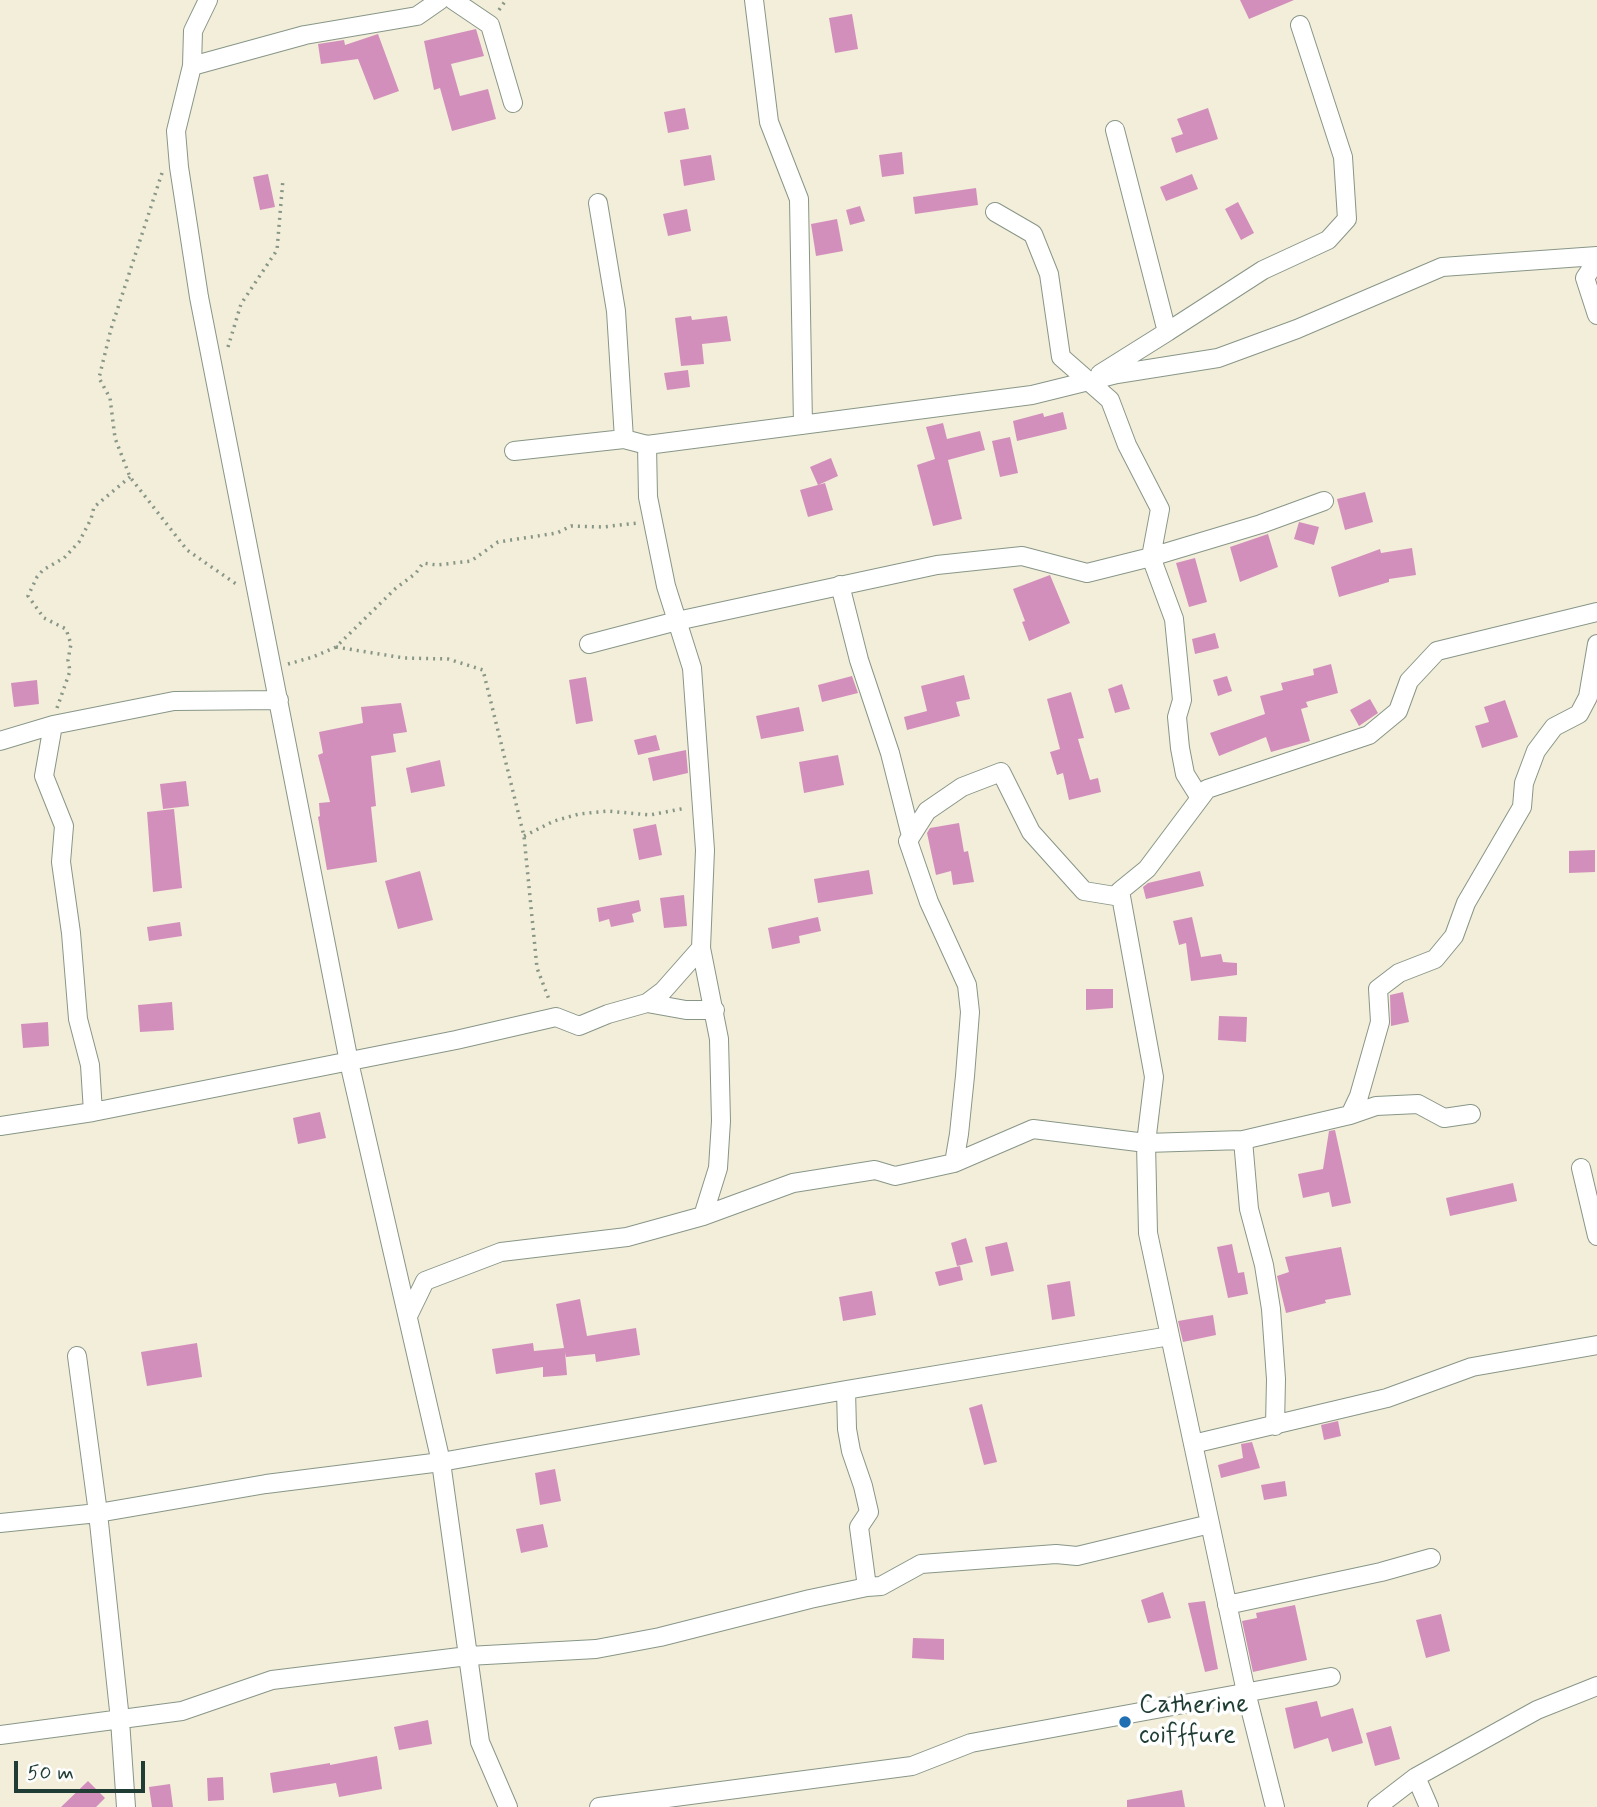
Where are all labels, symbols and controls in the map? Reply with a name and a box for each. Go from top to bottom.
place label: Catherine coifffure [1139,1691,1249,1752]
marker: Catherine coifffure [1117,1714,1133,1730]
scale bar [18,1748,149,1792]
text: 50 m [27,1759,74,1787]

